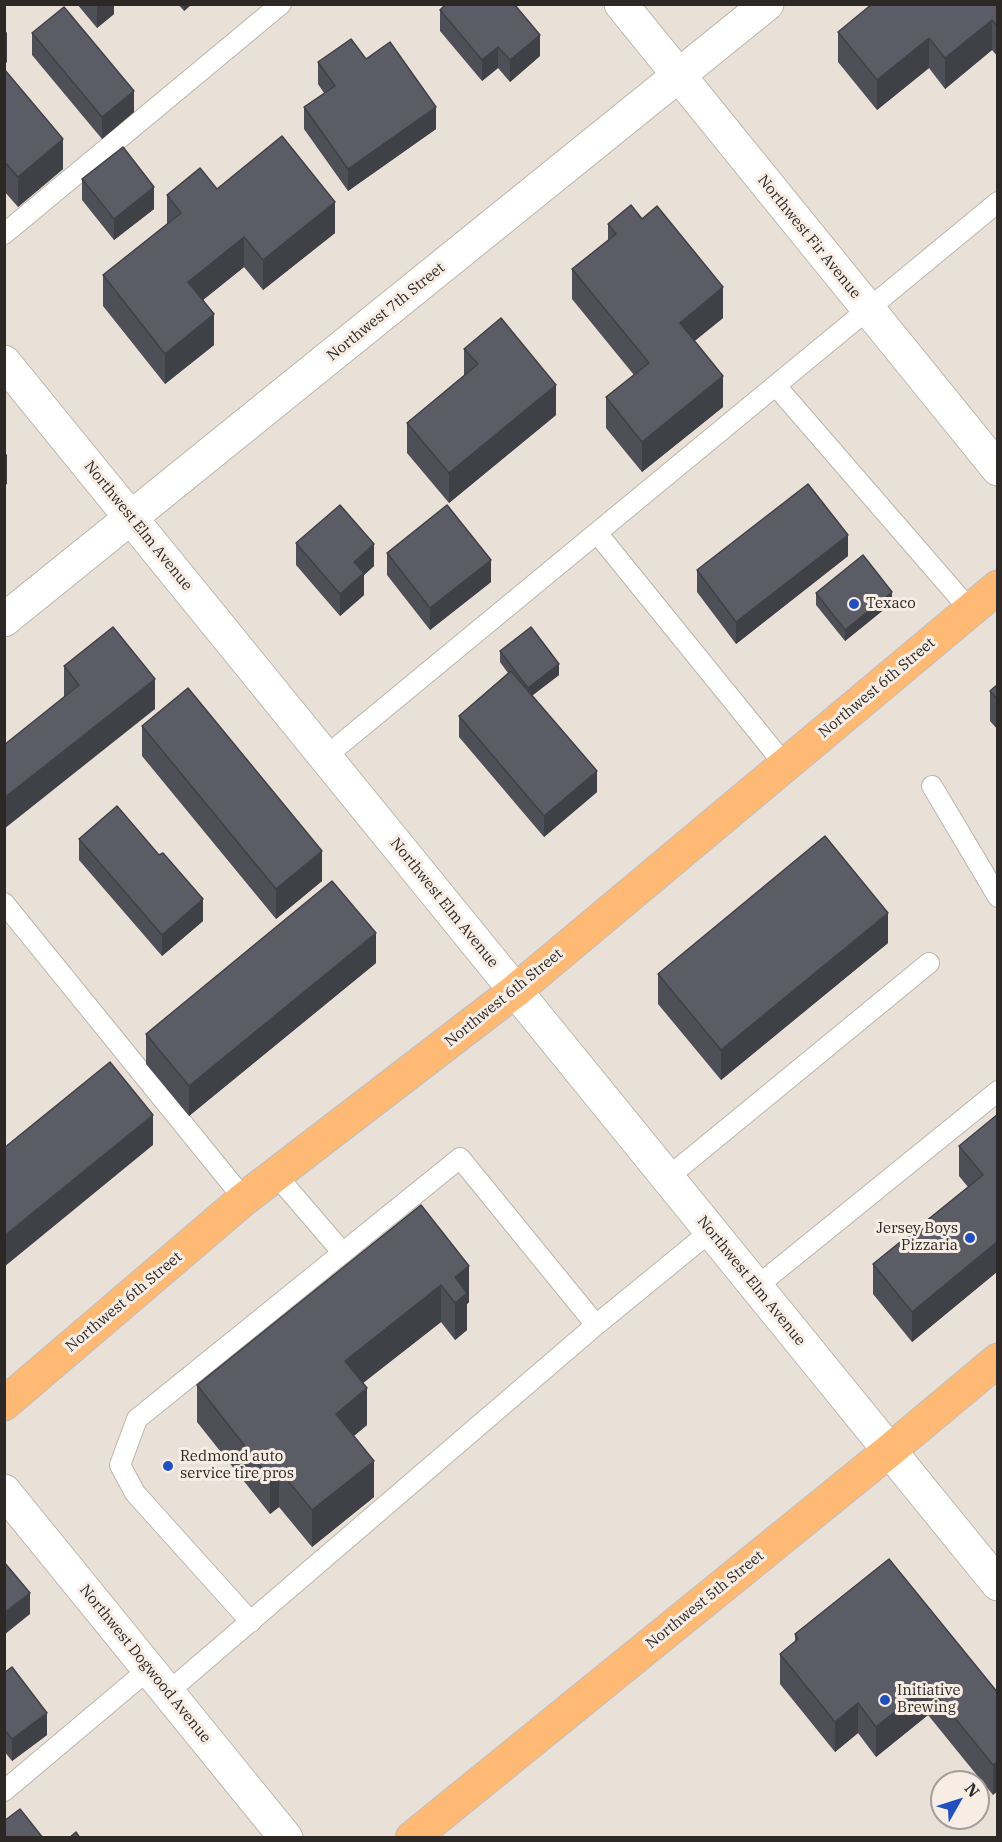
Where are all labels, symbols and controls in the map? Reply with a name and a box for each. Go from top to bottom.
street label: Northwest Fir Avenue [754,172,864,302]
street label: Northwest 7th Street [324,259,448,365]
street label: Northwest Elm Avenue [80,458,196,594]
place label: Texaco [866,595,916,613]
marker: Texaco [847,597,861,611]
street label: Northwest 6th Street [815,634,939,742]
street label: Northwest Elm Avenue [386,835,502,971]
street label: Northwest 6th Street [442,945,566,1051]
street label: Northwest Elm Avenue [693,1213,809,1349]
place label: Jersey Boys Pizzaria [876,1220,958,1255]
marker: Jersey Boys Pizzaria [963,1231,977,1245]
street label: Northwest 6th Street [62,1248,186,1356]
place label: Redmond auto service tire pros [180,1448,294,1483]
marker: Redmond auto service tire pros [161,1459,175,1473]
street label: Northwest 5th Street [643,1547,767,1653]
street label: Northwest Dogwood Avenue [76,1581,214,1747]
place label: Initiative Brewing [897,1682,960,1717]
marker: Initiative Brewing [878,1693,892,1707]
north arrow [930,1770,990,1830]
text: N [961,1779,984,1801]

